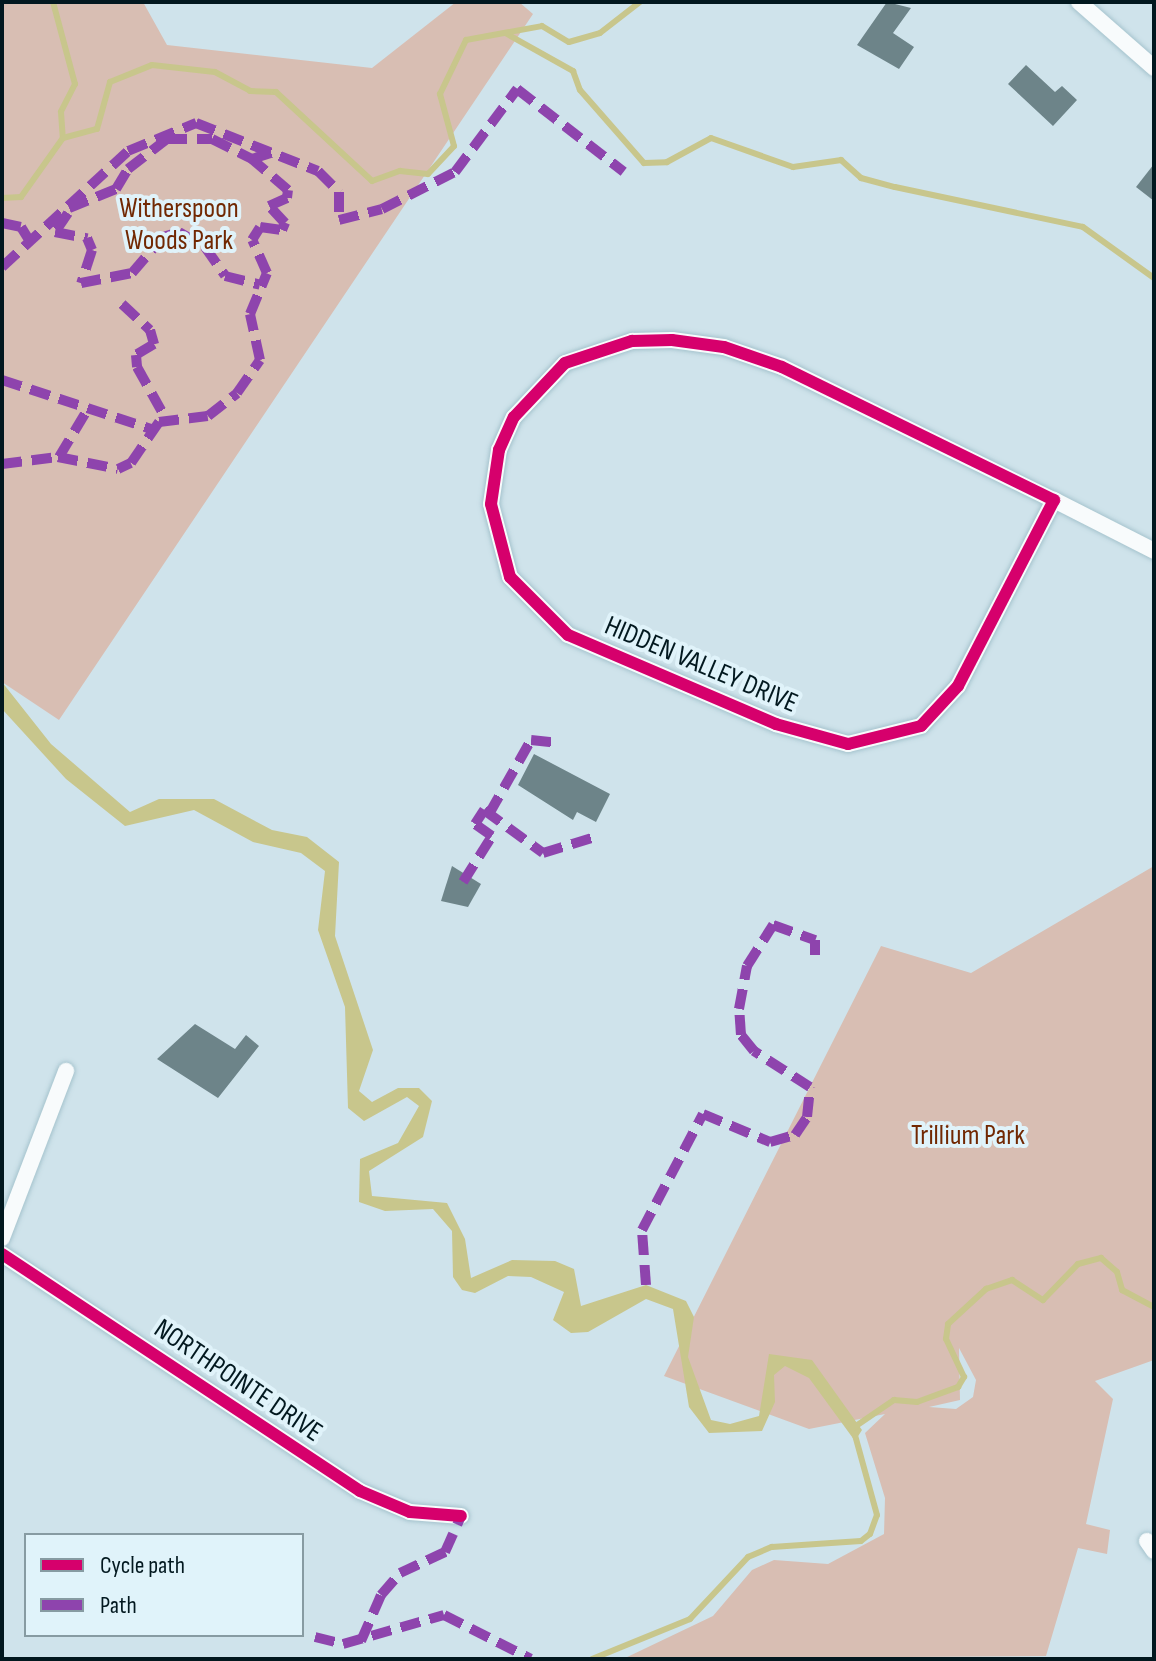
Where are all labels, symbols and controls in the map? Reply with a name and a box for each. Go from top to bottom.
park label: Witherspoon Woods Park [119,192,239,258]
street label: HIDDEN VALLEY DRIVE [599,609,803,721]
park label: Trillium Park [911,1119,1025,1153]
street label: NORTHPOINTE DRIVE [148,1312,328,1450]
legend [24,1533,304,1637]
text: Cycle path [100,1551,185,1580]
text: Path [100,1591,137,1620]

